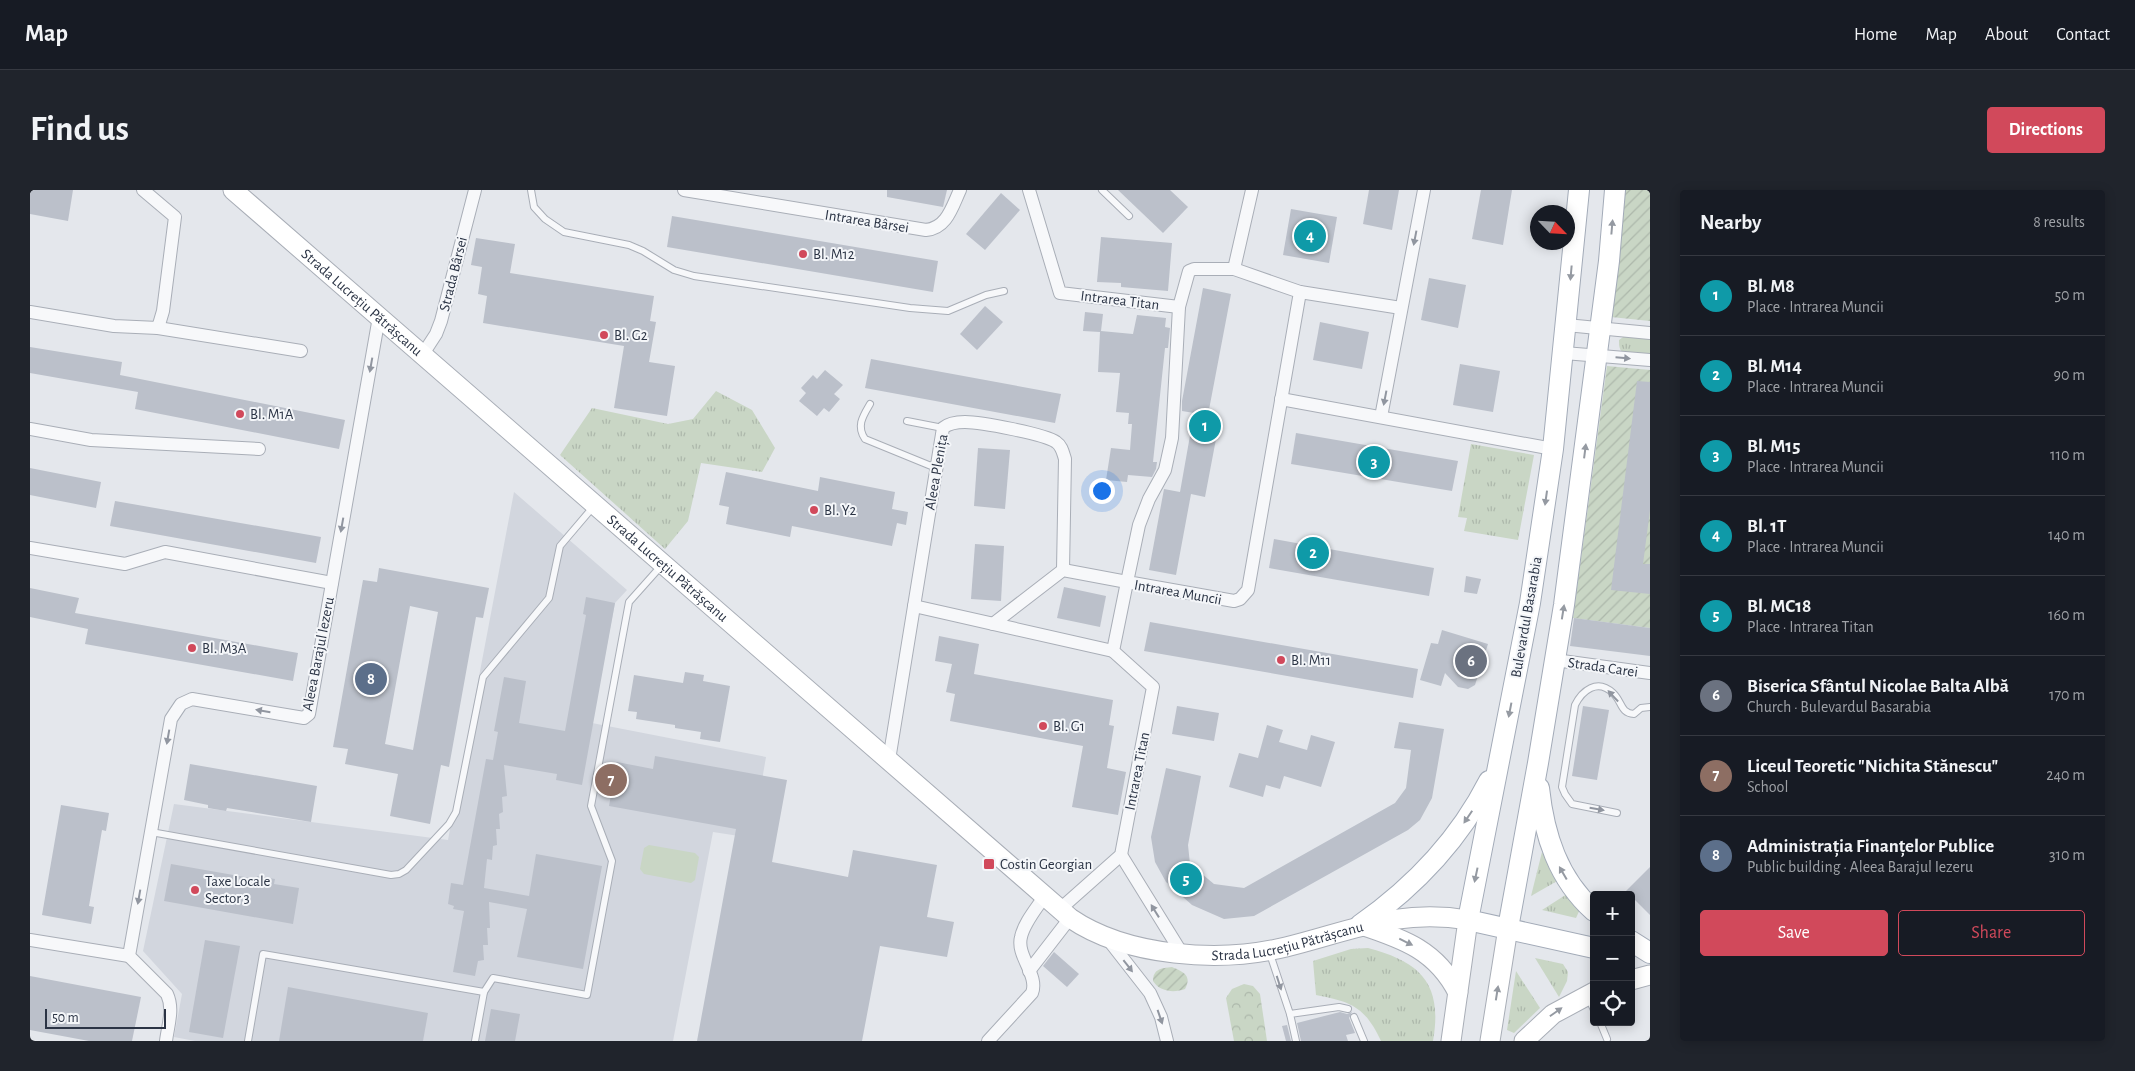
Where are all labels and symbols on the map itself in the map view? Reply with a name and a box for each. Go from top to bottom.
north arrow [1530,205,1575,250]
street label: Intrarea Bârsei [824,207,910,236]
pin: 4 [1294,217,1326,255]
one-way arrow [1608,219,1616,235]
one-way arrow [1410,230,1418,246]
street label: Strada Bârsei [437,235,470,313]
street label: Strada Lucrețiu Pătrășcanu [298,246,425,359]
place label: Bl. M12 [813,247,855,262]
marker: Bl. M12 [797,248,809,260]
one-way arrow [1567,266,1575,282]
street label: Intrarea Titan [1080,288,1160,313]
place label: Bl. G2 [614,328,648,343]
marker: Bl. G2 [598,329,610,341]
one-way arrow [1616,354,1632,362]
one-way arrow [366,357,374,373]
one-way arrow [1380,390,1388,406]
place label: Bl. M1A [250,407,294,422]
pin: 1 [1189,407,1221,445]
marker: Bl. M1A [234,408,246,420]
street label: Aleea Plenița [922,433,952,512]
pin: 3 [1358,443,1390,481]
one-way arrow [1581,443,1589,459]
your location [1089,478,1115,504]
one-way arrow [1541,490,1549,506]
place label: Bl. Y2 [824,503,857,518]
marker: Bl. Y2 [808,504,820,516]
street label: Strada Lucrețiu Pătrășcanu [604,512,731,625]
one-way arrow [338,517,346,533]
pin: 2 [1297,534,1329,572]
street label: Bulevardul Basarabia [1508,555,1545,679]
street label: Intrarea Muncii [1133,577,1223,608]
street label: Aleea Barajul Iezeru [300,595,337,712]
one-way arrow [1559,604,1567,620]
place label: Bl. M3A [202,641,247,656]
marker: Bl. M3A [186,642,198,654]
pin: 6 [1455,642,1487,680]
place label: Bl. M11 [1291,653,1331,668]
marker: Bl. M11 [1275,654,1287,666]
street label: Strada Carei [1567,655,1639,680]
pin: 8 [355,660,387,698]
one-way arrow [1607,690,1619,702]
one-way arrow [1506,702,1514,718]
one-way arrow [254,707,270,715]
place label: Bl. G1 [1053,719,1085,734]
marker: Bl. G1 [1037,720,1049,732]
one-way arrow [163,730,171,746]
street label: Intrarea Titan [1123,731,1152,811]
pin: 7 [595,761,627,799]
one-way arrow [1590,806,1606,814]
one-way arrow [1463,810,1473,823]
marker: Costin Georgian [982,857,996,871]
place label: Costin Georgian [1000,857,1092,872]
pin: 5 [1170,860,1202,898]
one-way arrow [1472,867,1480,883]
one-way arrow [1559,867,1568,880]
place label: Taxe Locale Sector 3 [205,874,271,906]
marker: Taxe Locale Sector 3 [189,884,201,896]
one-way arrow [135,890,143,906]
one-way arrow [1151,904,1160,918]
street label: Strada Lucrețiu Pătrășcanu [1212,919,1365,963]
one-way arrow [1399,938,1413,946]
one-way arrow [1123,959,1134,972]
one-way arrow [1275,976,1283,991]
one-way arrow [1494,984,1502,1000]
scale bar [45,1006,166,1029]
one-way arrow [1549,1007,1563,1017]
one-way arrow [1157,1009,1164,1024]

